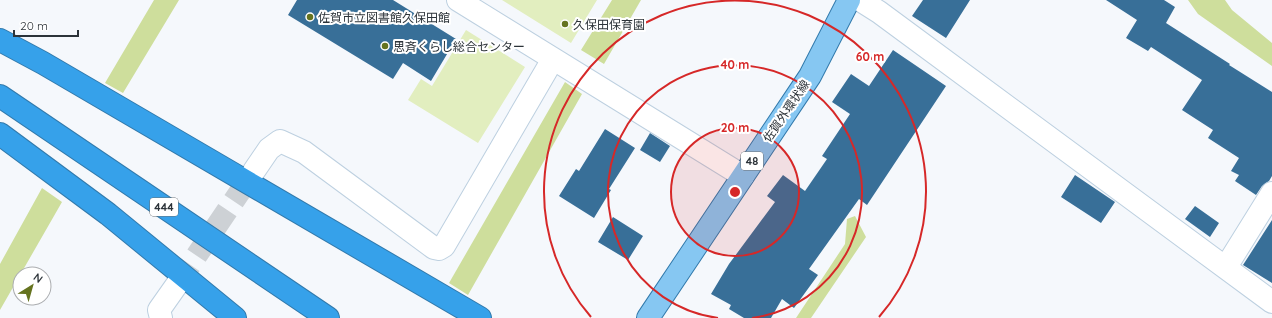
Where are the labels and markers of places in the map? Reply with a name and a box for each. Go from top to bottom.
place label: 佐賀市立図書館久保田館 [318,10,450,25]
marker: 佐賀市立図書館久保田館 [305,12,315,22]
place label: 久保田保育園 [573,17,645,32]
marker: 久保田保育園 [560,19,570,29]
place label: 思斉くらし総合センター [393,39,525,54]
marker: 思斉くらし総合センター [380,41,390,51]
centre of rings [728,185,742,199]

